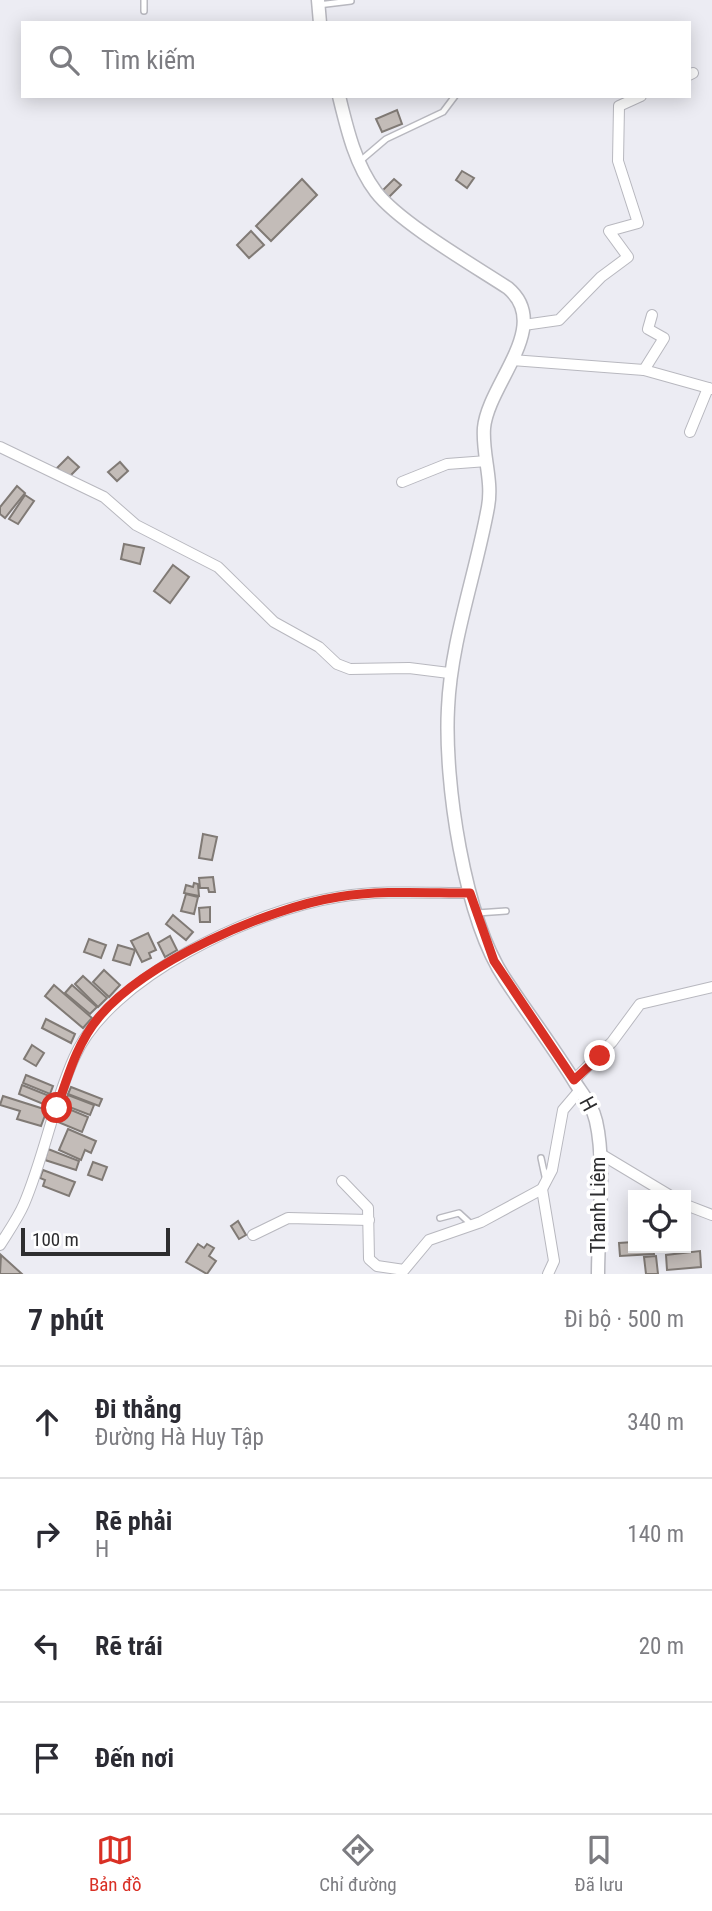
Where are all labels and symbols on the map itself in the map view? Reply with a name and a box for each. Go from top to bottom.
route end [584,1040,615,1071]
route start [41,1092,72,1123]
street label: H [574,1093,602,1115]
street label: Thanh Liêm [586,1157,610,1253]
scale bar [21,1225,170,1257]

